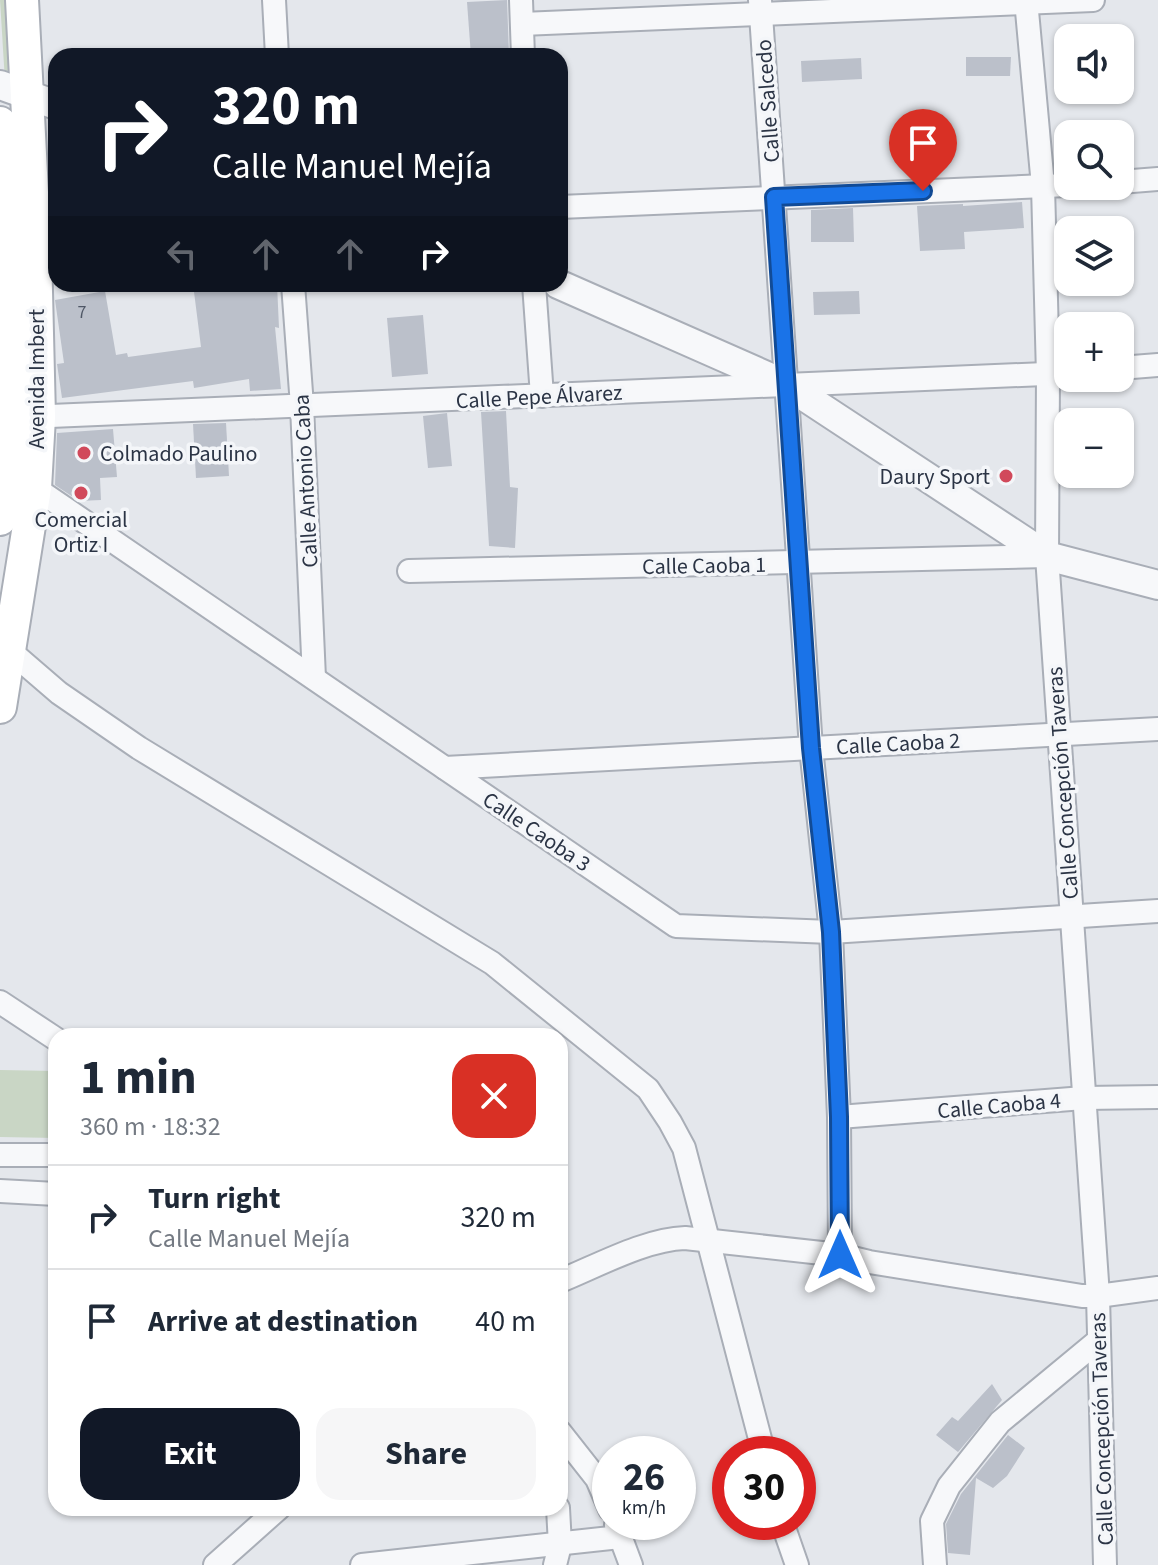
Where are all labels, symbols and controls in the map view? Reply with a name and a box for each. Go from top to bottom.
map controls [1054,24,1134,488]
button: sound [1054,24,1134,104]
street label: Calle Salcedo [748,38,788,164]
text: 320 m [212,67,360,146]
icon: right [80,80,184,184]
pin [889,109,957,191]
button: search [1054,120,1134,200]
icon: arrive [901,121,945,165]
text: Calle Manuel Mejía [212,141,492,192]
button: layers [1054,216,1134,296]
icon: left [160,232,204,276]
icon: ahead [244,232,288,276]
icon: ahead [328,232,372,276]
icon: right [412,232,456,276]
house number: 7 [78,300,87,325]
street label: Avenida Imbert [21,308,53,449]
button: + [1054,312,1134,392]
street label: Calle Pepe Álvarez [455,377,623,417]
street label: Calle Antonio Caba [285,393,327,568]
button: − [1054,408,1134,488]
place label: Colmado Paulino [100,438,258,470]
marker: Colmado Paulino [75,444,93,462]
place label: Daury Sport [880,461,991,493]
marker: Daury Sport [997,467,1015,485]
marker: Comercial Ortiz I [72,484,90,502]
place label: Comercial Ortiz I [34,504,128,561]
street label: Calle Caoba 1 [642,549,766,583]
street label: Calle Concepción Taveras [1039,666,1087,900]
street label: Calle Caoba 2 [835,725,961,763]
street label: Calle Caoba 3 [476,784,597,880]
text: 1 min [80,1044,197,1112]
button: close [452,1054,536,1138]
street label: Calle Caoba 4 [936,1085,1062,1127]
text: 360 m · 18:32 [80,1108,221,1145]
text: Turn right [148,1177,280,1220]
icon: right [80,1195,124,1239]
text: 320 m [460,1196,536,1239]
position arrow [798,1213,882,1297]
text: Calle Manuel Mejía [148,1220,350,1257]
icon: arrive [80,1299,124,1343]
text: Arrive at destination [148,1300,418,1343]
text: 40 m [475,1300,536,1343]
street label: Calle Concepción Taveras [1082,1312,1122,1546]
button: Exit [80,1408,300,1500]
button: Share [316,1408,536,1500]
speed limit sign: 30 [712,1436,816,1540]
text: 26 [623,1449,665,1506]
text: km/h [622,1494,666,1522]

